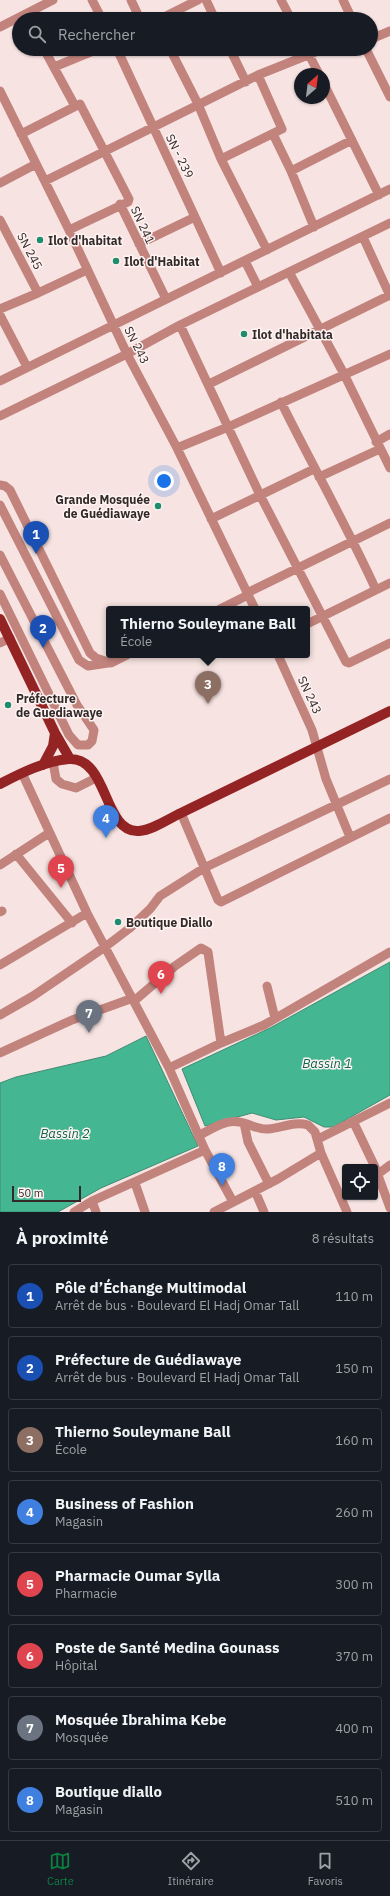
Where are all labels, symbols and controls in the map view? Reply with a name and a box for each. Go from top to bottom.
search box [12,12,378,56]
icon: search [26,23,48,45]
text: Rechercher [58,25,135,44]
north arrow [294,68,330,104]
street label: SN - 239 [163,131,197,181]
street label: SN 241 [128,204,158,246]
street label: SN 245 [14,230,46,272]
place label: Ilot d'habitat [48,233,123,248]
marker: Ilot d'habitat [35,235,45,245]
place label: Ilot d'Habitat [124,254,200,269]
marker: Ilot d'Habitat [111,256,121,266]
street label: SN 243 [121,324,153,366]
place label: Ilot d'habitata [252,327,333,342]
marker: Ilot d'habitata [239,329,249,339]
your location [154,471,174,491]
place label: Grande Mosquée de Guédiawaye [55,492,150,521]
marker: Grande Mosquée de Guédiawaye [153,501,163,511]
pin: 1 [23,521,49,554]
popup [106,606,310,658]
text: Thierno Souleymane Ball [120,614,296,633]
pin: 2 [30,615,56,648]
text: École [120,633,152,650]
pin: 3 [195,671,221,704]
street label: SN 243 [295,674,325,716]
place label: Préfecture de Guediawaye [16,691,103,720]
marker: Préfecture de Guediawaye [3,700,13,710]
pin: 4 [93,805,119,838]
pin: 5 [48,855,74,888]
place label: Boutique Diallo [126,915,213,930]
marker: Boutique Diallo [113,917,123,927]
pin: 6 [148,961,174,994]
pin: 7 [76,1000,102,1033]
water label: Bassin 1 [302,1055,352,1072]
water label: Bassin 2 [40,1125,90,1142]
pin: 8 [209,1153,235,1186]
map controls [342,1164,378,1200]
button: locate [342,1164,378,1200]
scale bar [12,1184,81,1203]
text: 50 m [18,1186,43,1200]
text: À proximité [16,1227,109,1249]
text: 8 résultats [312,1230,374,1247]
text: Pôle d’Échange Multimodal [55,1278,246,1297]
text: 1 [26,1288,34,1305]
text: 110 m [335,1288,373,1305]
text: Arrêt de bus · Boulevard El Hadj Omar Tall [55,1297,299,1314]
text: Préfecture de Guédiawaye [55,1350,242,1369]
text: 2 [26,1360,34,1377]
text: 150 m [335,1360,373,1377]
text: Arrêt de bus · Boulevard El Hadj Omar Tall [55,1369,299,1386]
text: Thierno Souleymane Ball [55,1422,230,1441]
text: 3 [26,1432,34,1449]
text: 160 m [335,1432,373,1449]
text: École [55,1441,87,1458]
text: Business of Fashion [55,1494,194,1513]
text: 4 [26,1504,34,1521]
text: 260 m [335,1504,373,1521]
text: Magasin [55,1513,103,1530]
text: Pharmacie Oumar Sylla [55,1566,220,1585]
text: 5 [26,1576,34,1593]
text: 300 m [335,1576,373,1593]
text: Pharmacie [55,1585,117,1602]
text: Poste de Santé Medina Gounass [55,1638,280,1657]
text: 6 [26,1648,34,1665]
text: 370 m [335,1648,373,1665]
text: Hôpital [55,1657,97,1674]
text: Mosquée Ibrahima Kebe [55,1710,227,1729]
text: 7 [26,1720,34,1737]
text: 400 m [335,1720,373,1737]
text: Mosquée [55,1729,108,1746]
text: Boutique diallo [55,1782,162,1801]
text: 8 [26,1792,34,1809]
text: 510 m [335,1792,373,1809]
text: Magasin [55,1801,103,1818]
tab: Carte [47,1850,74,1888]
tab: Itinéraire [168,1850,214,1888]
tab: Favoris [308,1850,343,1888]

